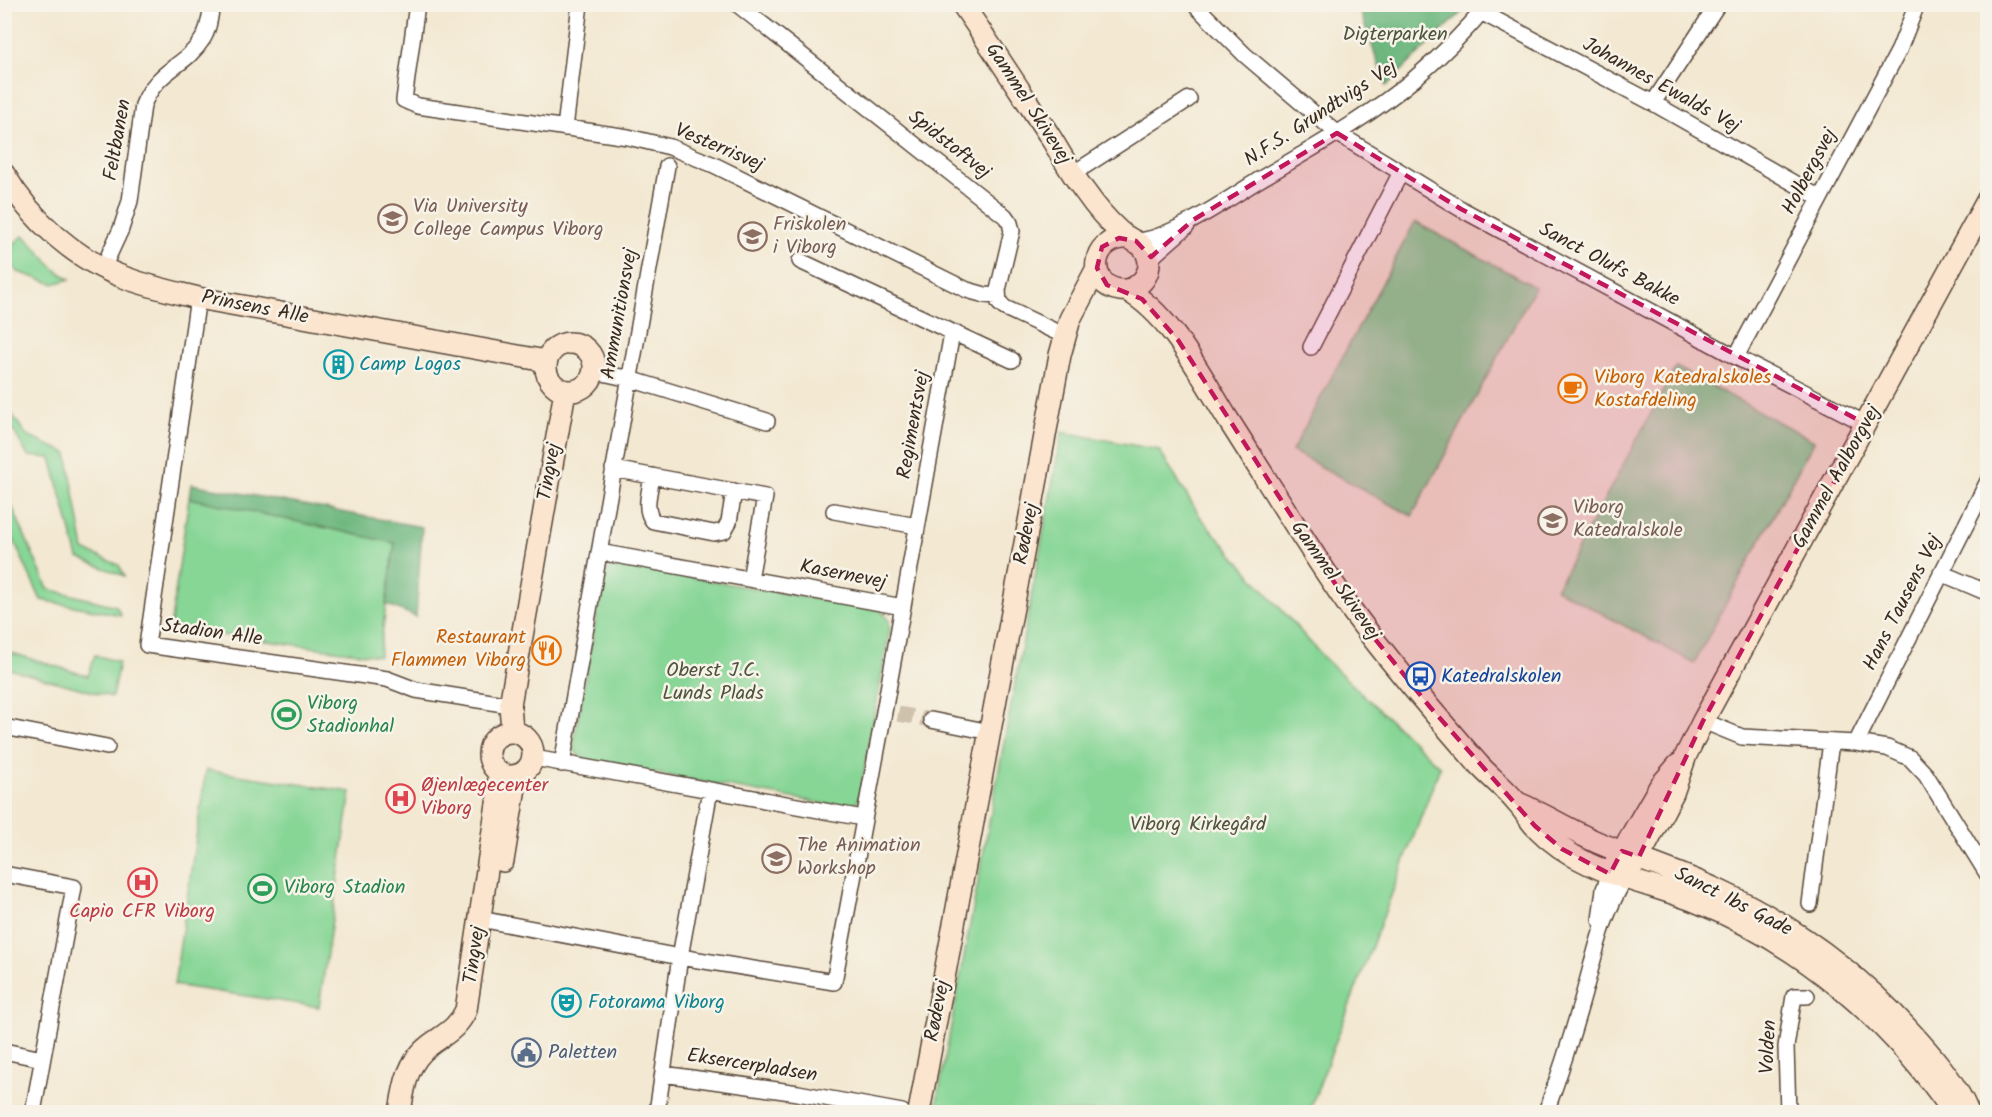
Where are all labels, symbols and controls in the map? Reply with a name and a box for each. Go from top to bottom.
park label: Digterparken [1342,19,1448,51]
street label: Johannes Ewalds Vej [1576,29,1747,143]
street label: Gammel Skivevej [976,37,1080,172]
street label: N.F.S. Grundtvigs Vej [1238,52,1405,176]
street label: Feltbanen [95,97,141,183]
street label: Spidstoftvej [901,102,998,188]
street label: Vesterrisvej [670,115,769,181]
street label: Holbergsvej [1774,122,1847,221]
place label: Via University College Campus Viborg [413,191,603,246]
school or university icon: Via University College Campus Viborg [376,202,408,234]
place label: Friskolen i Viborg [773,209,846,264]
street label: Sanct Olufs Bakke [1533,214,1685,316]
school or university icon: Friskolen i Viborg [736,220,768,252]
street label: Ammunitionsvej [593,245,647,382]
street label: Prinsens Alle [199,282,311,334]
building icon: Camp Logos [322,349,354,381]
place label: Camp Logos [359,349,461,381]
place label: Viborg Katedralskoles Kostafdeling [1594,362,1772,417]
street label: Regimentsvej [889,368,939,482]
cafe icon: Viborg Katedralskoles Kostafdeling [1557,373,1589,405]
street label: Gammel Aalborgvej [1784,398,1890,555]
street label: Tingvej [529,440,571,503]
place label: Viborg Katedralskole [1573,492,1683,547]
street label: Rødevej [1005,499,1049,568]
school or university icon: Viborg Katedralskole [1536,504,1568,536]
street label: Gammel Skivevej [1282,514,1389,648]
street label: Hans Tausens Vej [1855,528,1952,677]
street label: Kasernevej [797,551,890,599]
street label: Stadion Alle [160,610,264,656]
place label: Restaurant Flammen Viborg [391,622,526,677]
restaurant icon: Restaurant Flammen Viborg [531,634,563,666]
park label: Oberst J.C. Lunds Plads [662,655,764,710]
bus stop icon: Katedralskolen [1404,661,1436,693]
place label: Katedralskolen [1441,661,1561,693]
place label: Viborg Stadionhal [307,688,394,743]
sports icon: Viborg Stadionhal [270,699,302,731]
place label: Øjenlægecenter Viborg [421,770,550,825]
hospital icon: Øjenlægecenter Viborg [384,782,416,814]
park label: Viborg Kirkegård [1130,809,1267,841]
place label: The Animation Workshop [797,830,921,885]
school or university icon: The Animation Workshop [760,842,792,874]
street label: Sanct Ibs Gade [1668,858,1798,946]
hospital icon: Capio CFR Viborg [126,866,158,898]
sports icon: Viborg Stadion [247,872,279,904]
place label: Viborg Stadion [284,872,405,904]
place label: Capio CFR Viborg [69,896,215,928]
street label: Tingvej [455,923,495,986]
street label: Rødevej [916,976,960,1045]
theatre icon: Fotorama Viborg [551,987,583,1019]
place label: Fotorama Viborg [588,987,725,1019]
street label: Volden [1752,1019,1786,1075]
public building icon: Paletten [511,1037,543,1069]
place label: Paletten [548,1037,617,1069]
street label: Eksercerpladsen [684,1040,820,1092]

